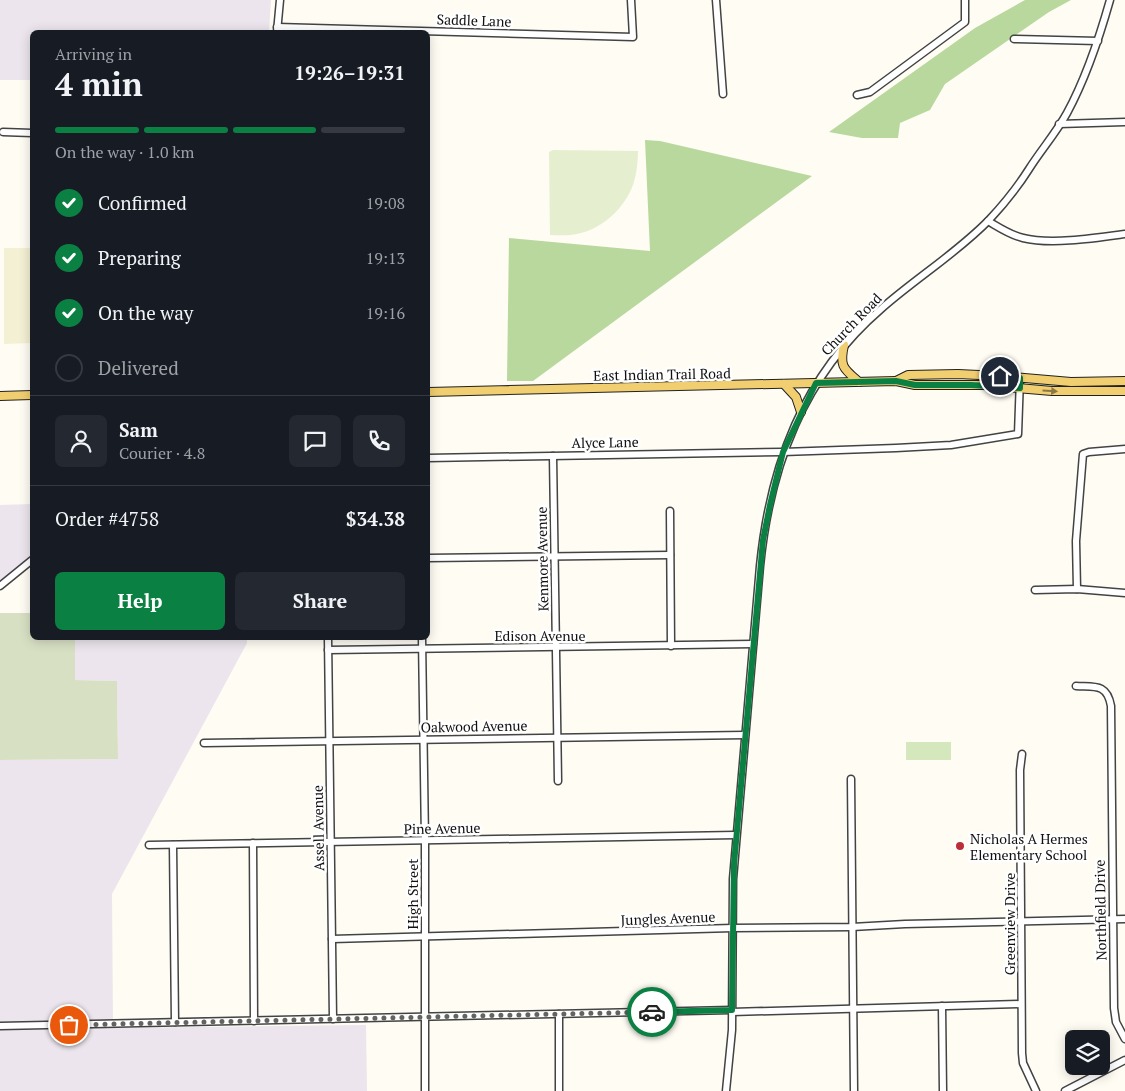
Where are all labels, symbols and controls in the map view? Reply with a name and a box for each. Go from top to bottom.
street label: Saddle Lane [436,9,512,31]
text: Arriving in [55,43,132,65]
text: 19:26–19:31 [294,60,405,85]
text: 4 min [55,63,143,105]
text: On the way · 1.0 km [55,141,194,163]
icon: check [55,189,83,217]
text: Confirmed [98,190,187,215]
text: 19:08 [366,192,405,214]
icon: check [55,244,83,272]
text: Preparing [98,245,181,270]
text: 19:13 [366,247,405,269]
street label: Church Road [816,288,886,359]
icon: check [55,299,83,327]
text: On the way [98,300,193,325]
text: 19:16 [366,302,405,324]
text: Delivered [98,355,179,380]
pin [979,355,1021,397]
icon: home [986,362,1014,390]
street label: East Indian Trail Road [593,363,731,385]
one-way arrow [1042,387,1058,395]
button: person [55,415,107,467]
button: chat [289,415,341,467]
button: phone [353,415,405,467]
text: Sam [119,417,158,442]
street label: Alyce Lane [571,432,639,452]
text: Courier · 4.8 [119,442,205,464]
text: Order #4758 [55,506,159,531]
text: $34.38 [346,506,405,531]
street label: Kenmore Avenue [532,506,552,612]
button: Help [55,572,225,630]
button: Share [235,572,405,630]
street label: Edison Avenue [494,626,586,645]
street label: Oakwood Avenue [420,716,528,736]
street label: Assell Avenue [308,785,328,871]
street label: Pine Avenue [403,818,481,838]
place label: Nicholas A Hermes Elementary School [970,829,1088,864]
marker: Nicholas A Hermes Elementary School [954,840,966,852]
street label: High Street [403,858,422,929]
street label: Northfield Drive [1090,859,1110,961]
street label: Greenview Drive [1000,873,1019,975]
street label: Jungles Avenue [620,907,716,929]
courier [627,987,677,1037]
icon: car [638,998,666,1026]
pin [48,1004,90,1046]
icon: bag [55,1011,83,1039]
map controls [1065,1030,1110,1075]
button: layers [1065,1030,1110,1075]

